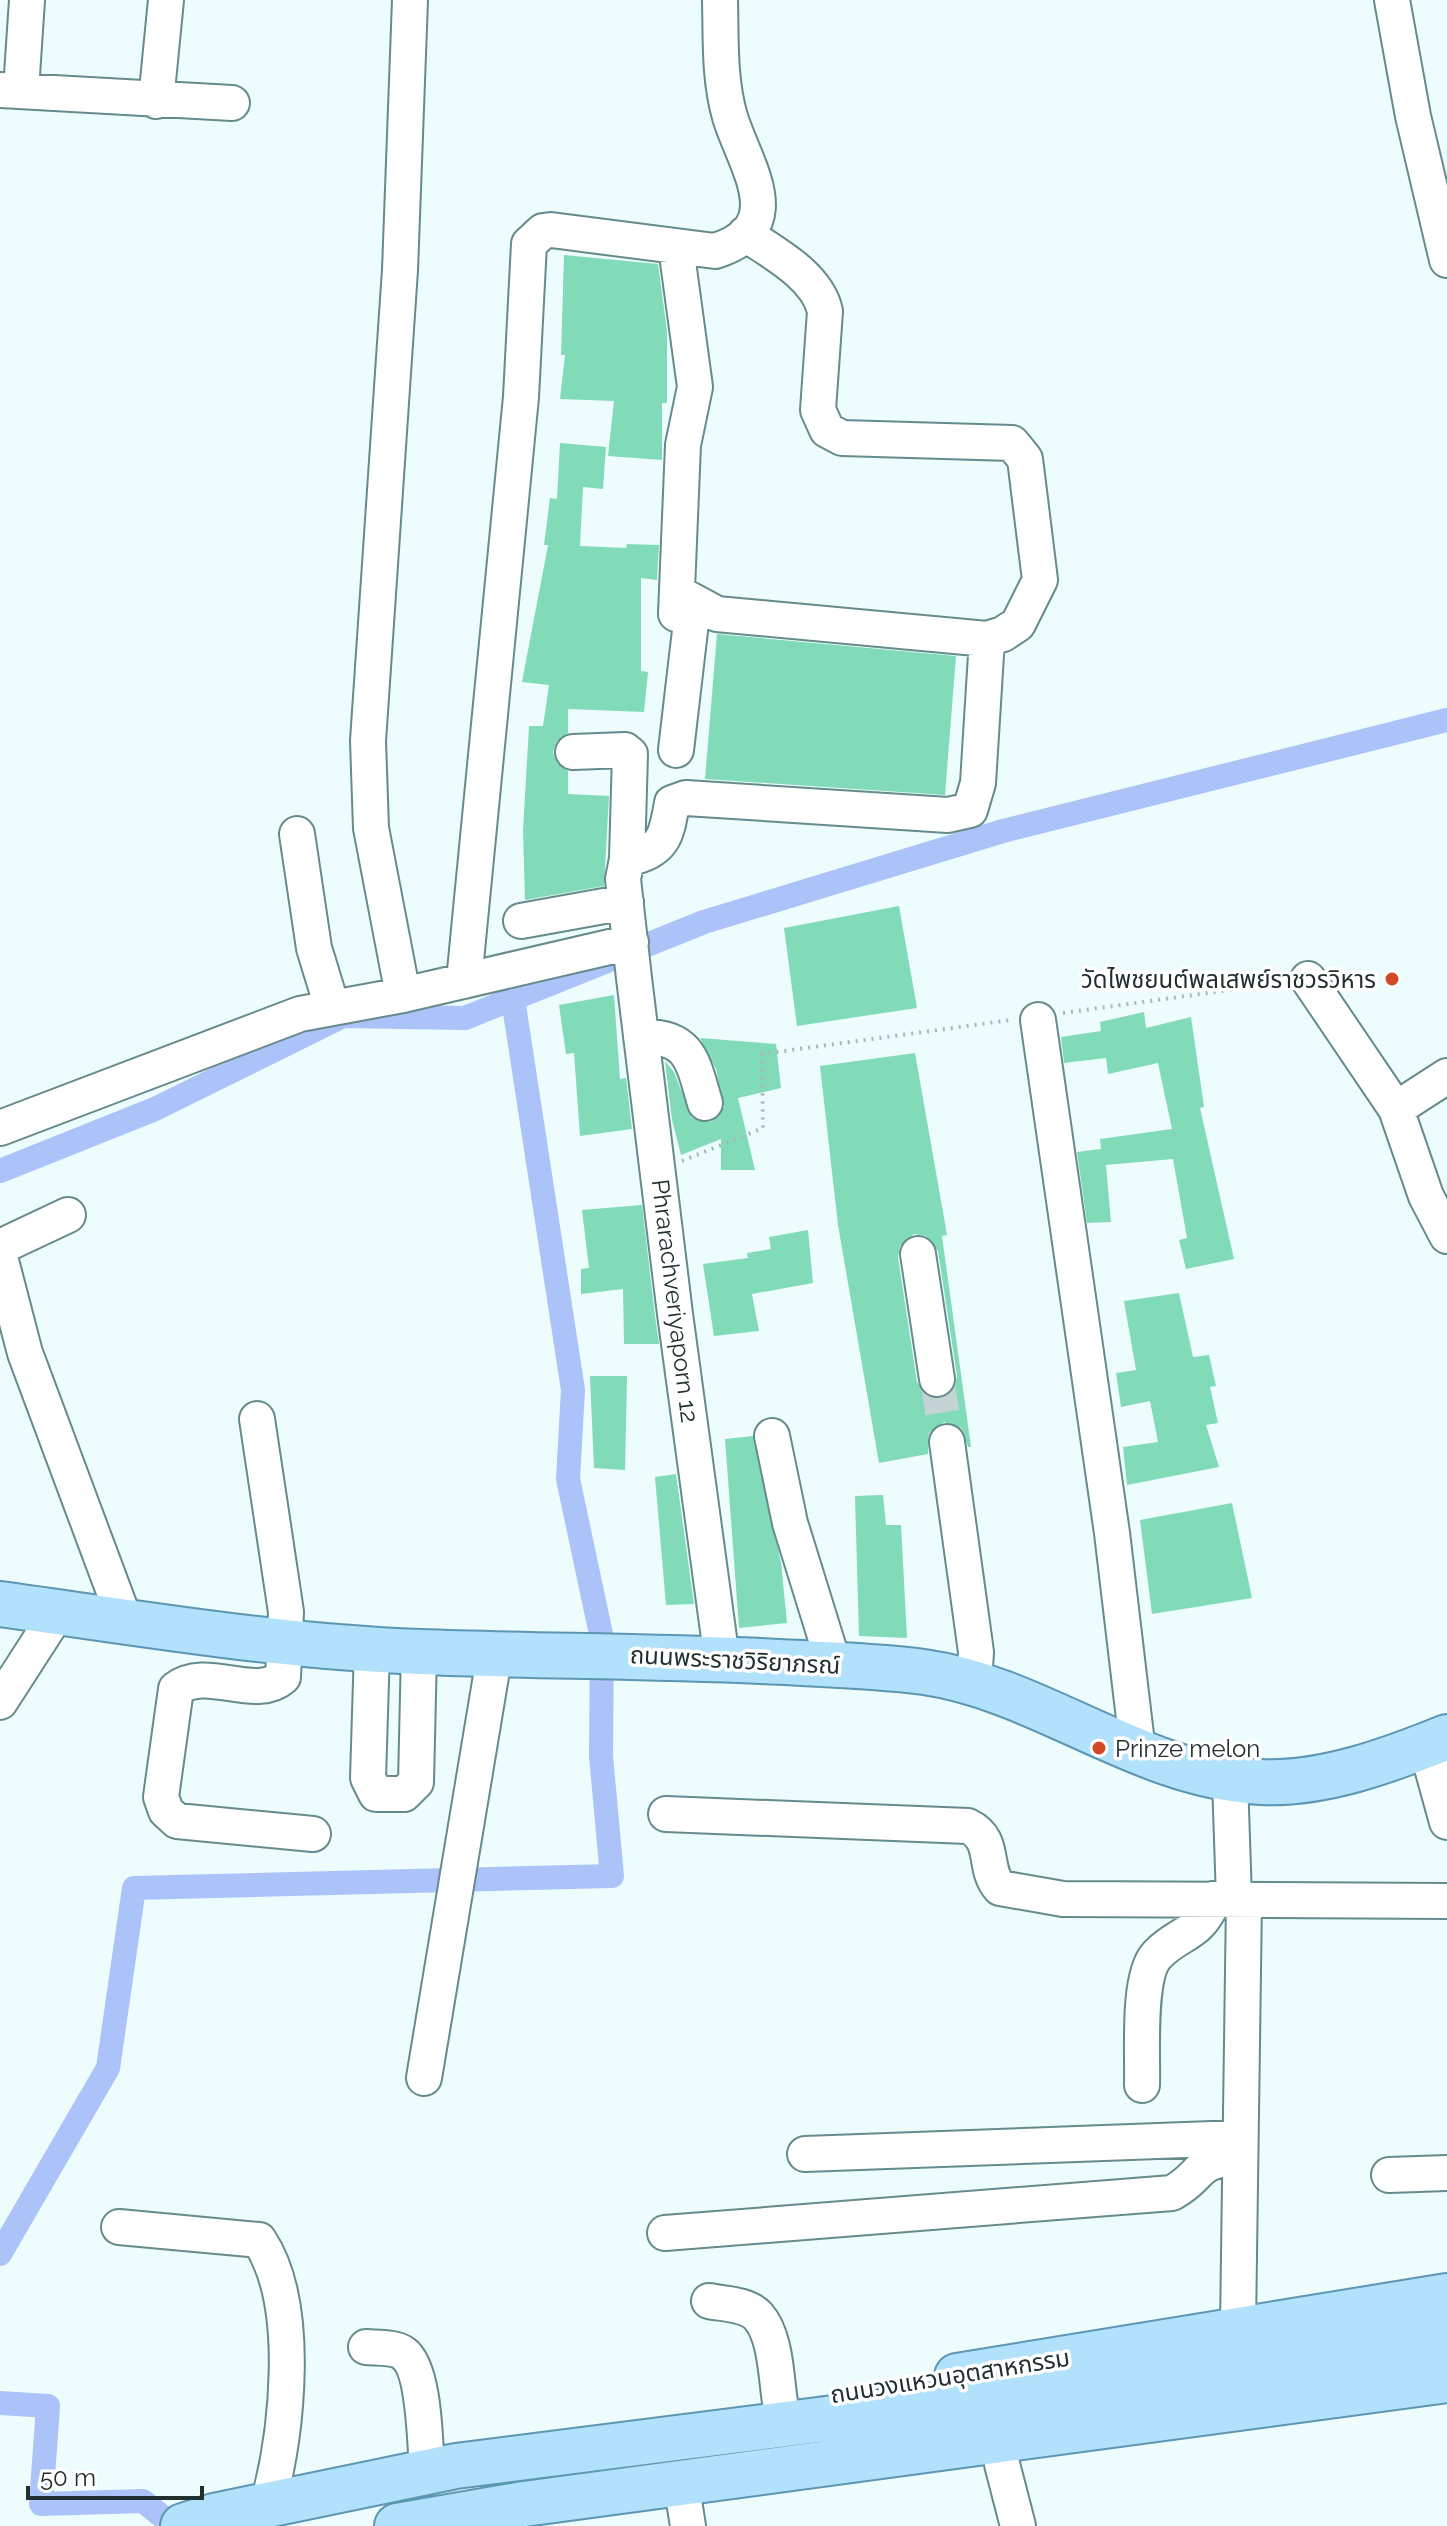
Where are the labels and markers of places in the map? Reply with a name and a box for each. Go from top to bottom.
place label: วัดไพชยนต์พลเสพย์ราชวรวิหาร [1081,965,1376,994]
marker: วัดไพชยนต์พลเสพย์ราชวรวิหาร [1383,970,1401,988]
place label: Prinze melon [1115,1734,1260,1763]
marker: Prinze melon [1090,1739,1108,1757]

